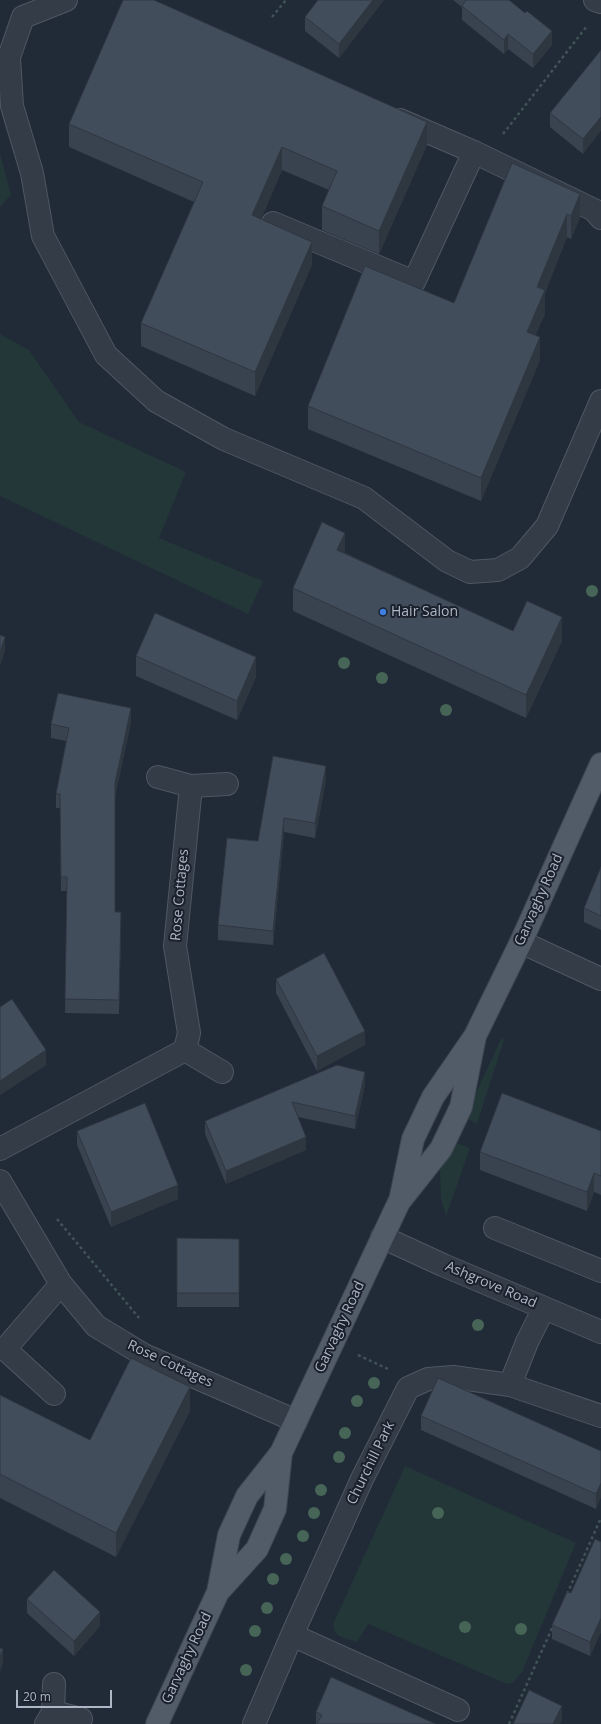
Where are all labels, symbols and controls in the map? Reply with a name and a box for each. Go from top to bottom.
place label: Hair Salon [391,604,458,620]
marker: Hair Salon [378,607,388,617]
street label: Rose Cottages [168,848,192,942]
street label: Garvaghy Road [511,852,567,948]
street label: Ashgrove Road [443,1258,539,1312]
street label: Garvaghy Road [312,1279,368,1375]
street label: Rose Cottages [125,1337,215,1391]
street label: Churchill Park [344,1419,398,1507]
street label: Garvaghy Road [159,1610,215,1706]
scale bar [18,1682,114,1708]
text: 20 m [23,1688,51,1705]

